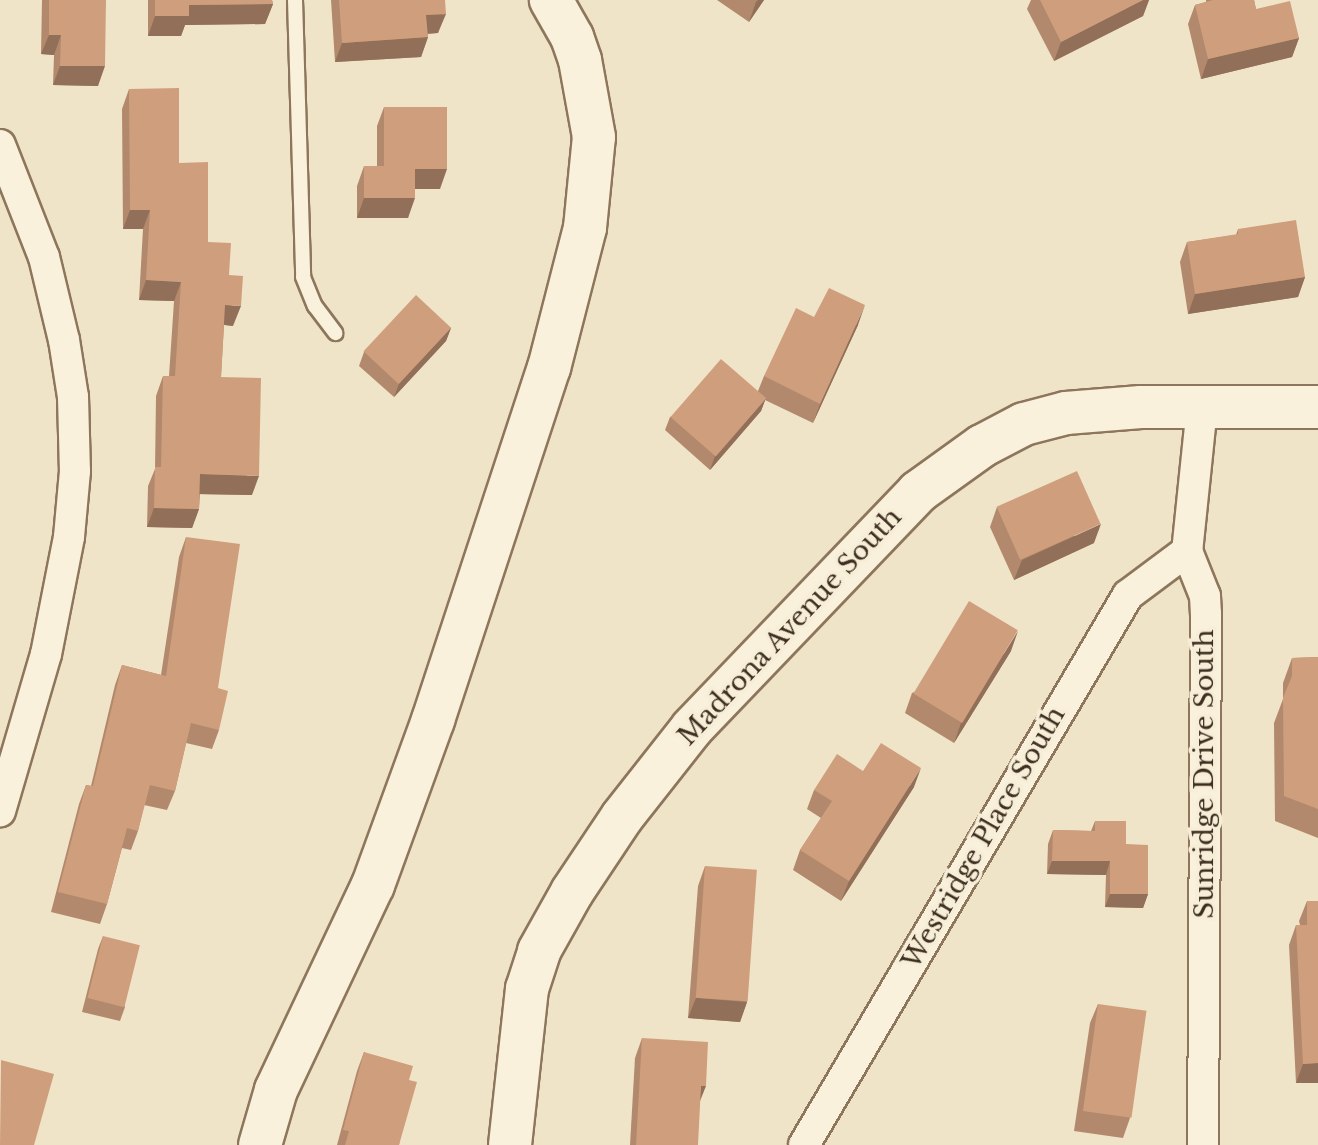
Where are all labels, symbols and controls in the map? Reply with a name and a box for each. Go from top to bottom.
street label: Madrona Avenue South [671,501,909,753]
street label: Sunridge Drive South [1189,629,1221,919]
street label: Westridge Place South [896,701,1072,975]

